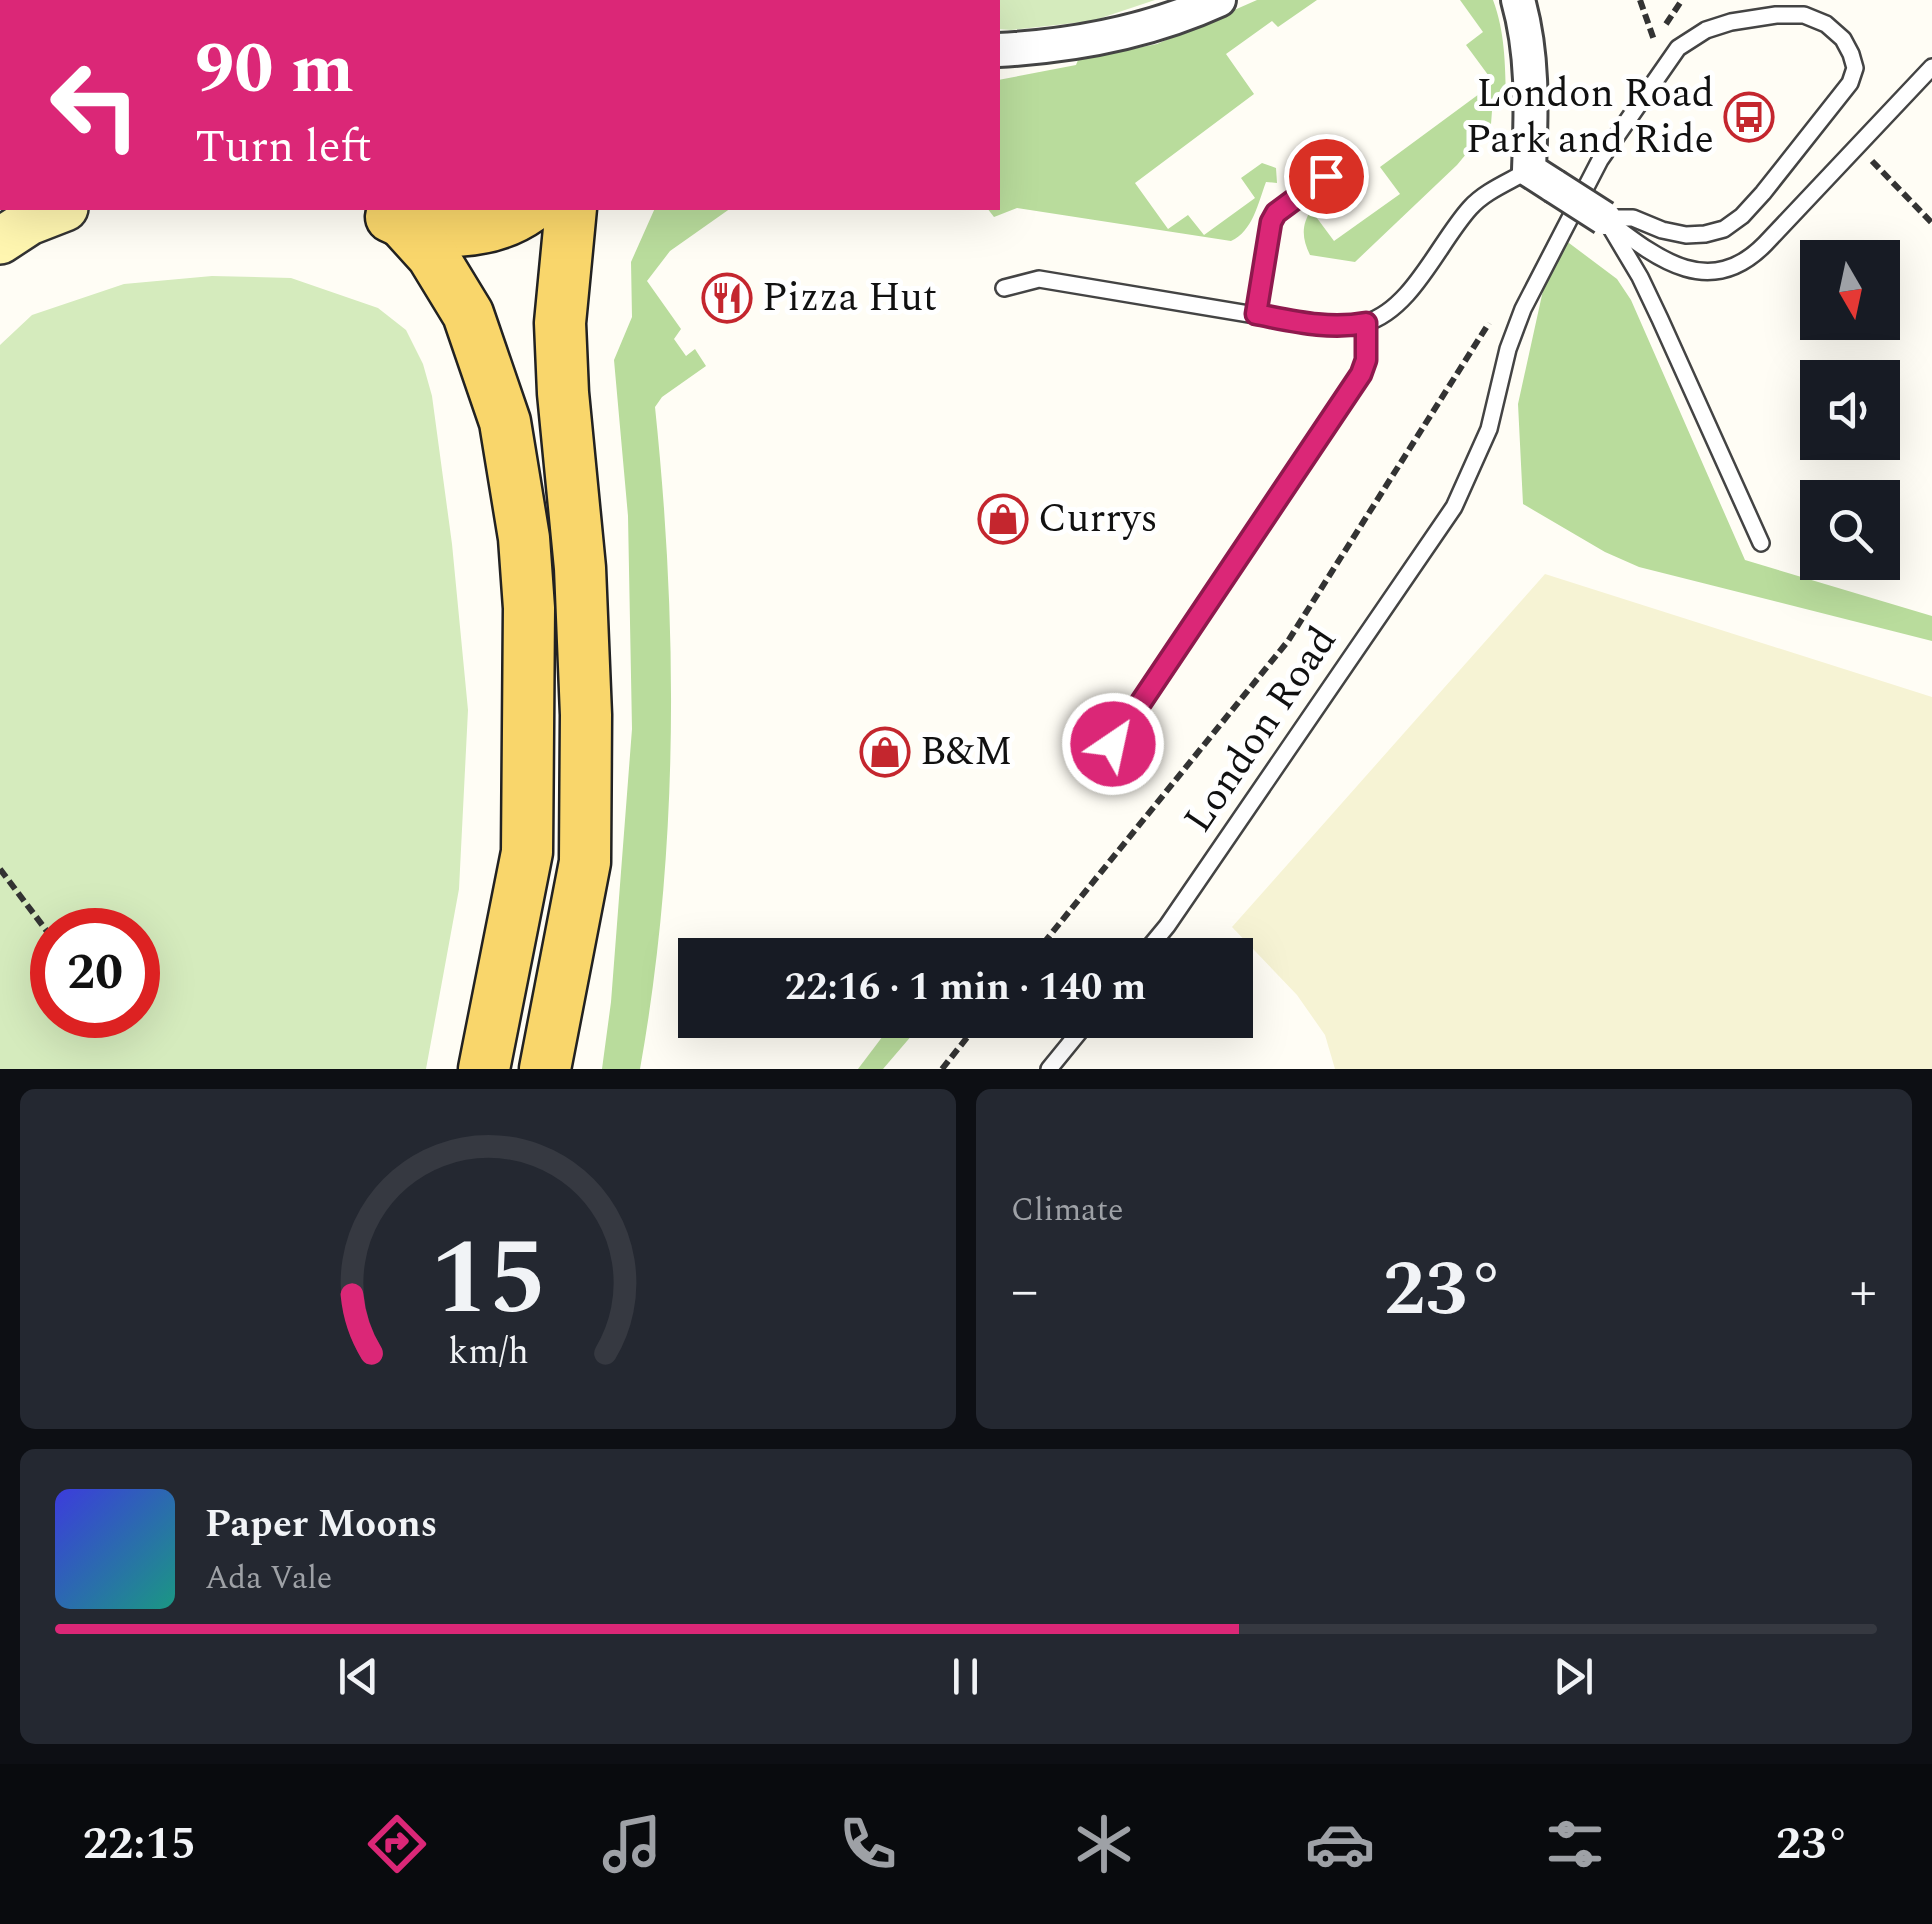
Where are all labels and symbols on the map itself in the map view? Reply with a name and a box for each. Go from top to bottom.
place label: London Road Park and Ride [1466,64,1714,171]
bus stop icon: London Road Park and Ride [1723,91,1775,143]
pin [1284,134,1369,219]
north arrow [1800,240,1900,340]
place label: Pizza Hut [762,268,937,329]
restaurant icon: Pizza Hut [701,272,753,324]
place label: Currys [1038,489,1158,550]
shop icon: Currys [977,493,1029,545]
street label: London Road [1169,614,1353,846]
position arrow [1061,692,1165,796]
place label: B&M [920,722,1012,783]
shop icon: B&M [859,726,911,778]
speed limit sign: 20 [30,908,160,1038]

